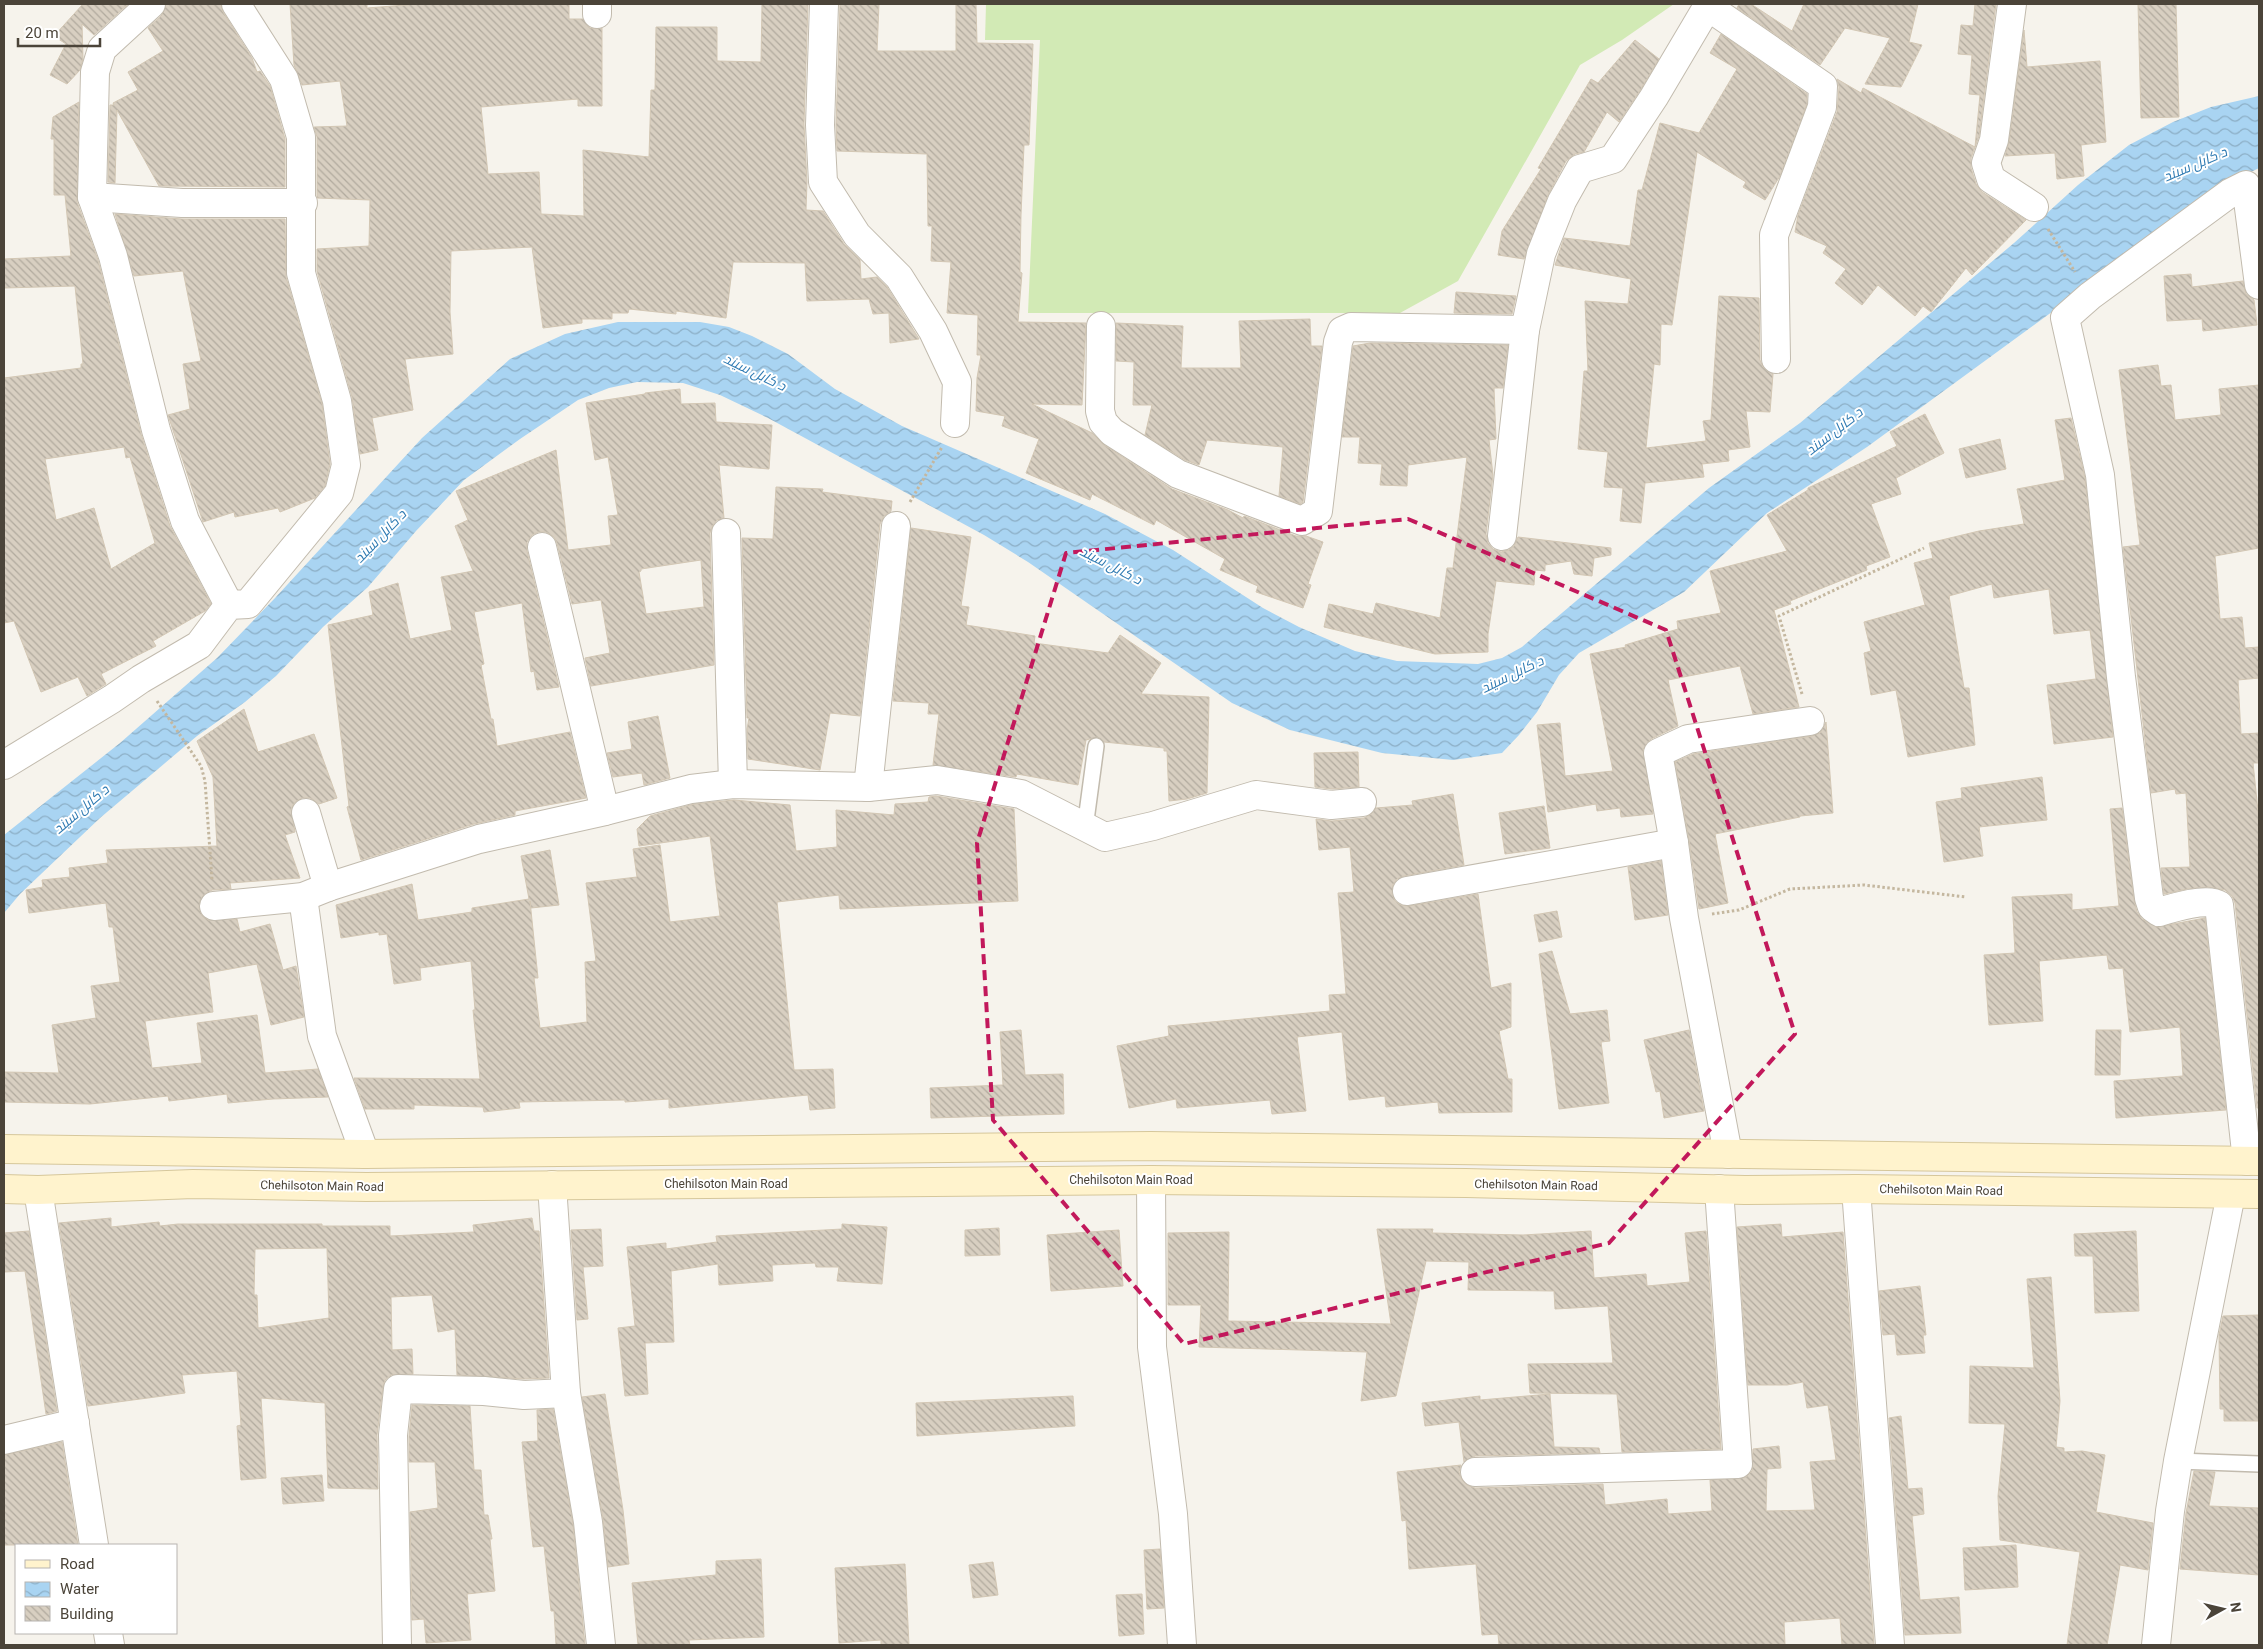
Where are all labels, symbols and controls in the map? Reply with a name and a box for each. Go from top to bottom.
scale bar [18,15,100,47]
text: 20 m [25,24,59,42]
water label: د کابل سيند [2161,143,2231,185]
water label: د کابل سيند [721,350,790,395]
water label: د کابل سيند [1803,403,1867,459]
water label: د کابل سيند [351,505,411,566]
water label: د کابل سيند [1077,543,1146,589]
water label: د کابل سيند [1478,652,1547,697]
water label: د کابل سيند [50,780,114,838]
street label: Chehilsoton Main Road [1069,1173,1193,1187]
street label: Chehilsoton Main Road [664,1177,788,1191]
street label: Chehilsoton Main Road [1474,1177,1598,1193]
street label: Chehilsoton Main Road [260,1178,384,1194]
street label: Chehilsoton Main Road [1879,1182,2003,1198]
legend [15,1544,178,1634]
text: Road [60,1555,94,1573]
text: Water [60,1580,99,1598]
north arrow [2198,1584,2248,1634]
text: N [2227,1601,2244,1613]
text: Building [60,1605,114,1623]

